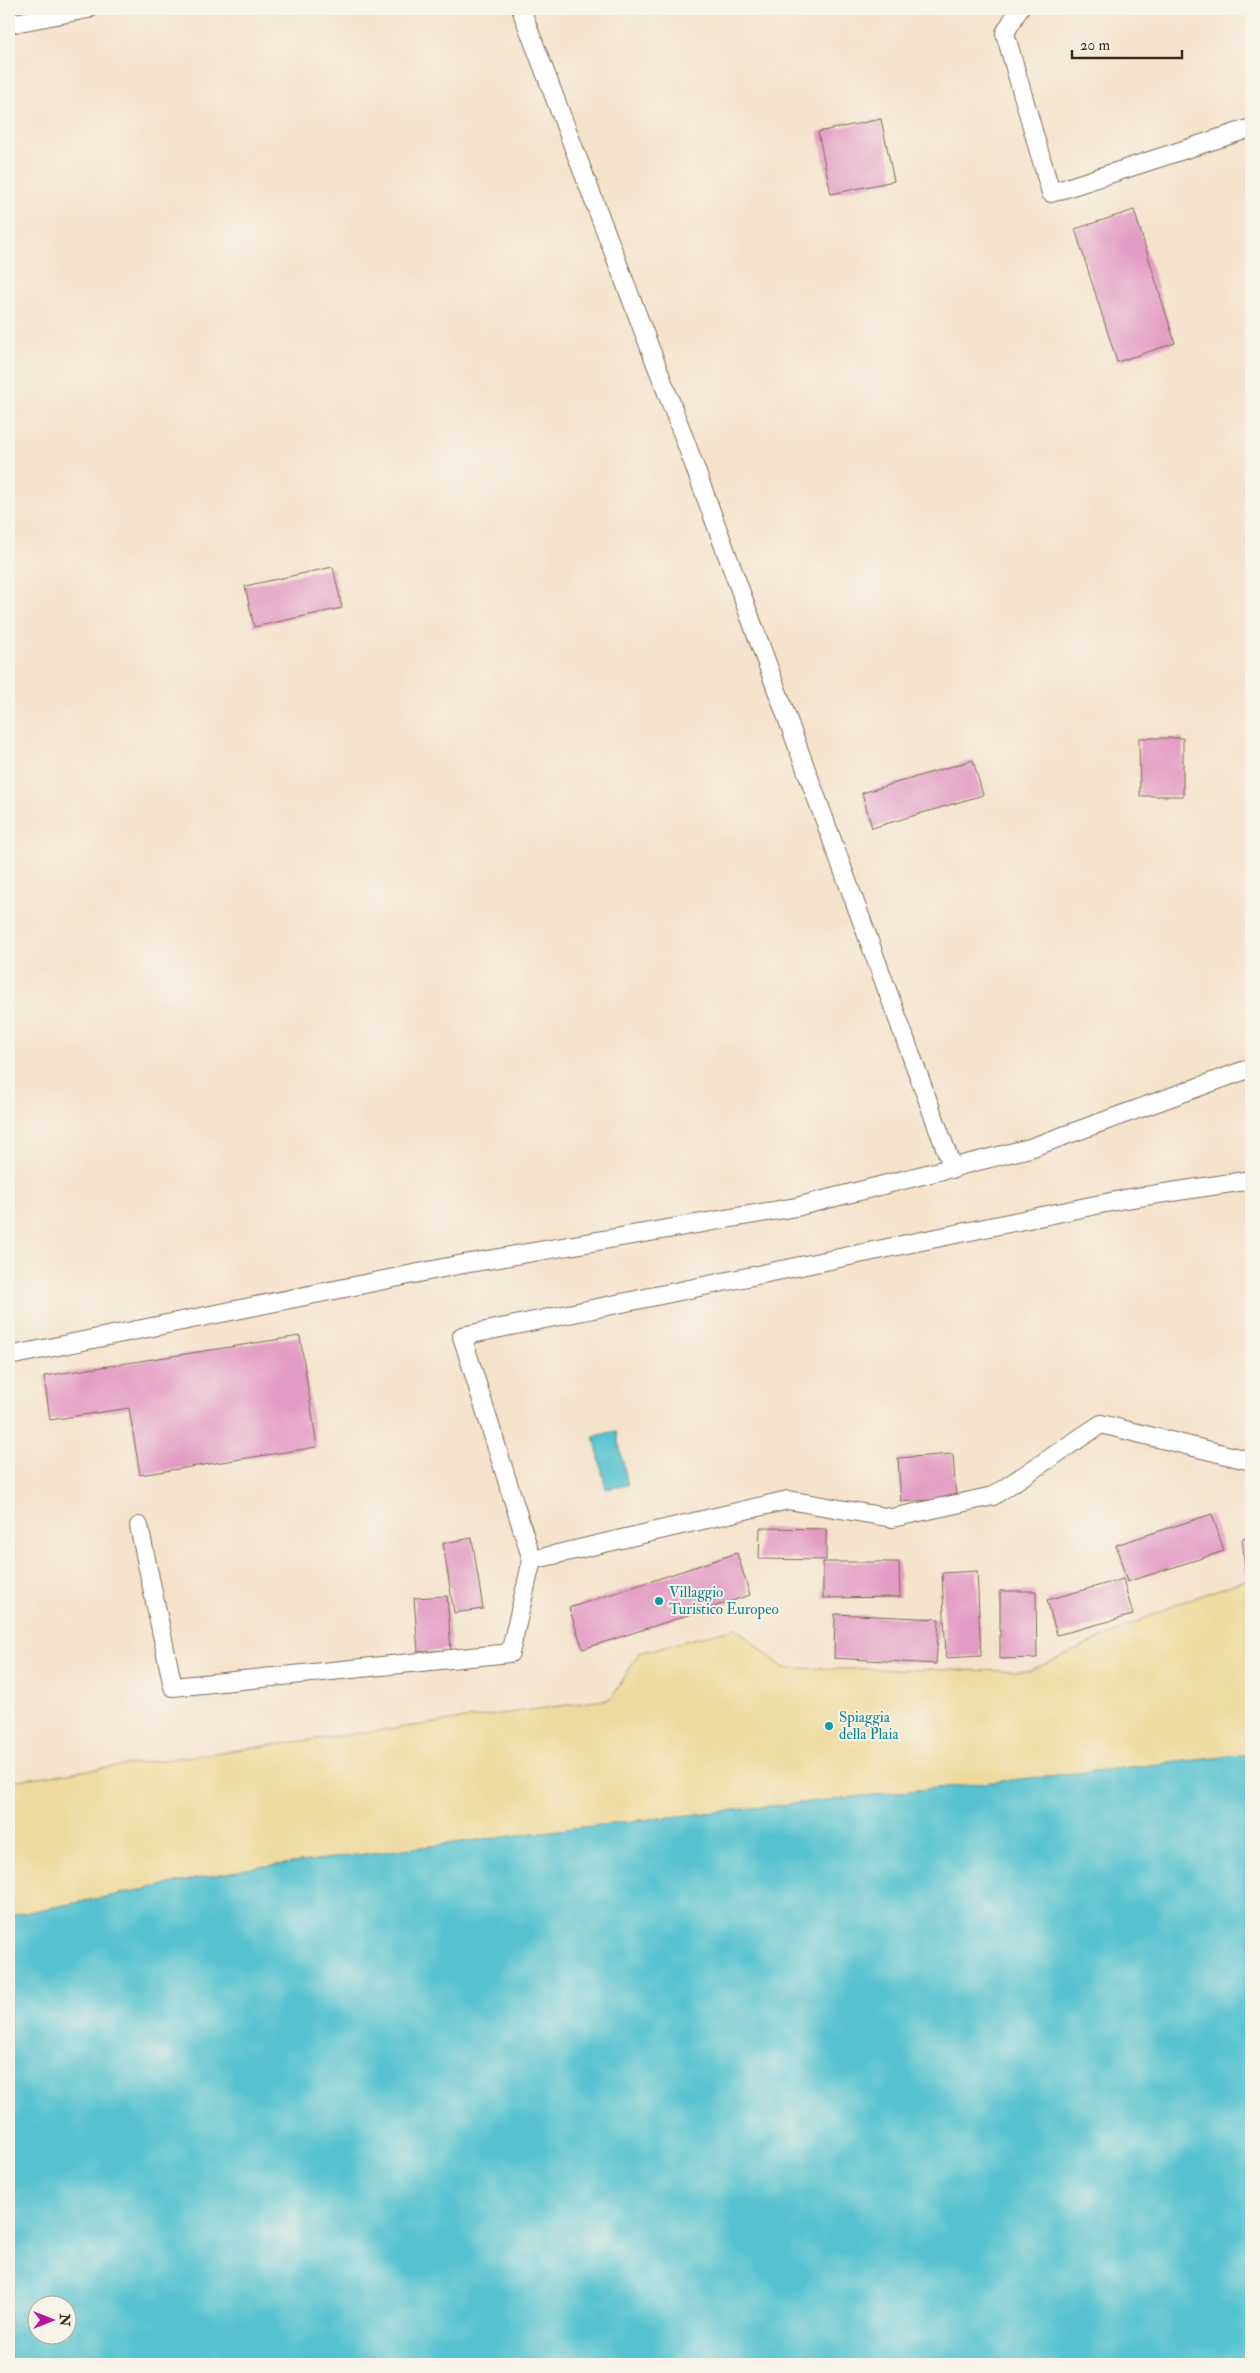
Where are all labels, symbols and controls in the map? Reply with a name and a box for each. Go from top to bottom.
scale bar [1072,28,1182,60]
text: 20 m [1080,36,1110,55]
place label: Villaggio Turistico Europeo [669,1583,779,1620]
marker: Villaggio Turistico Europeo [653,1595,665,1607]
place label: Spiaggia della Plaia [839,1708,899,1744]
marker: Spiaggia della Plaia [823,1720,835,1732]
north arrow [28,2296,78,2346]
text: N [56,2313,73,2327]

